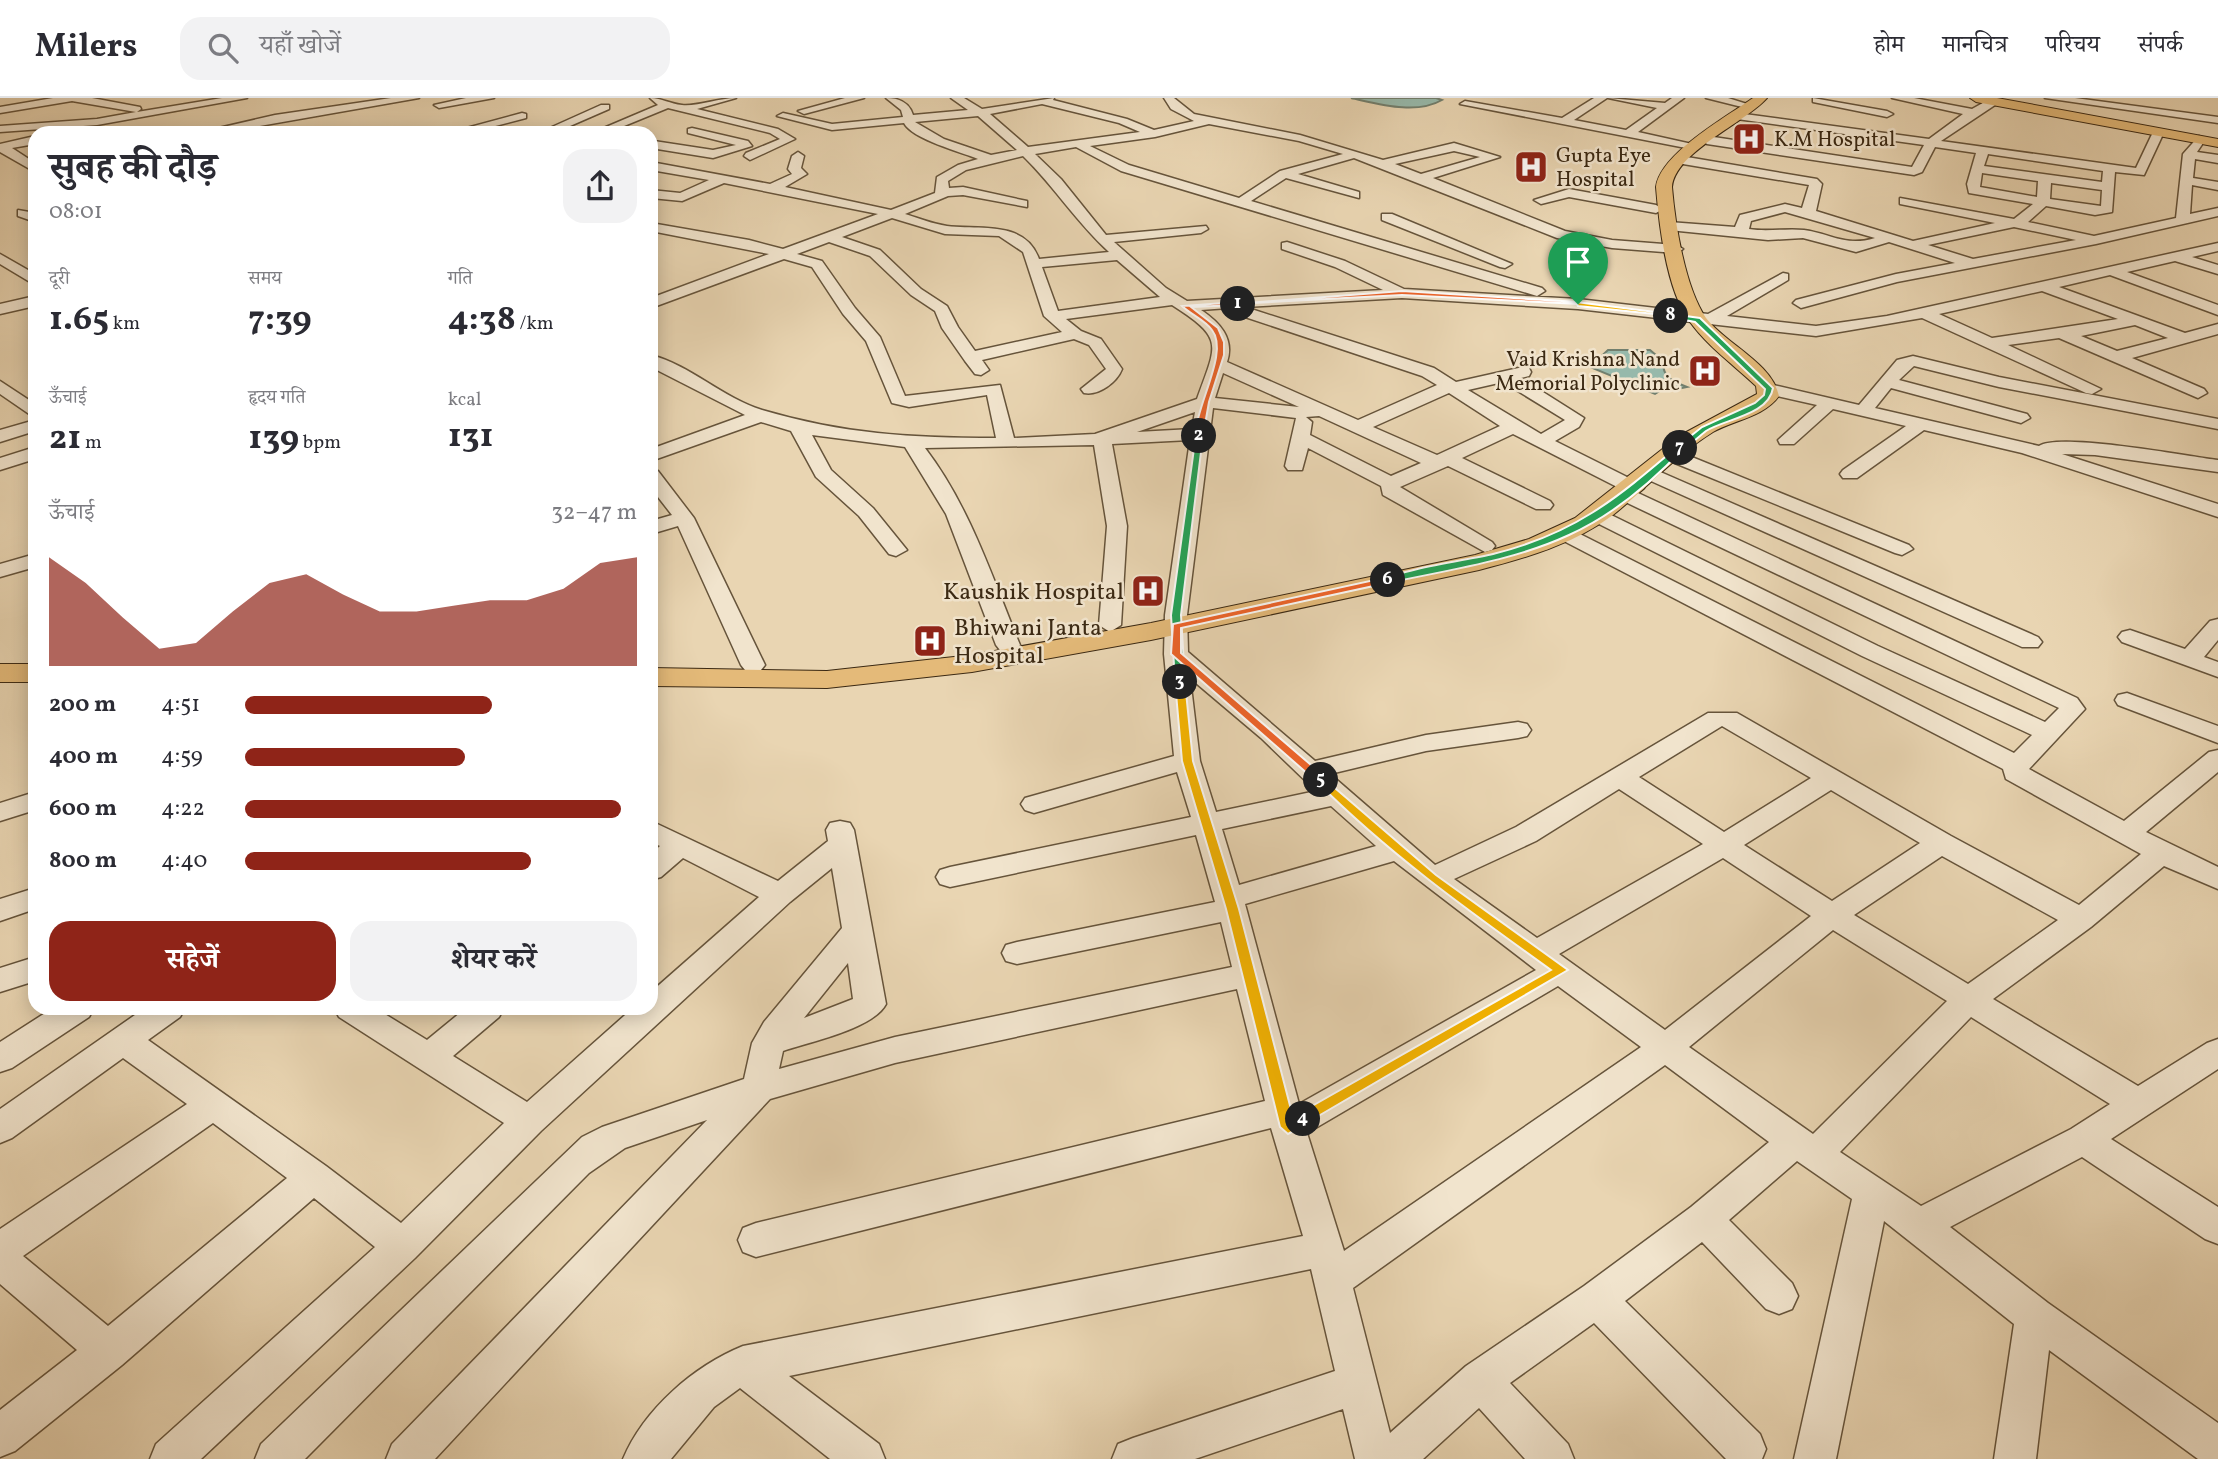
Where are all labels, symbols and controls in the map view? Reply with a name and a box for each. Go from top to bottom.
search box [180,17,670,80]
text: Milers [35,25,138,71]
text: यहाँ खोजें [260,28,341,64]
icon: search [204,29,242,67]
text: होम [1874,29,1904,63]
text: मानचित्र [1942,29,2008,63]
text: परिचय [2046,29,2100,63]
text: संपर्क [2138,29,2183,63]
hospital icon: K.M Hospital [1730,120,1768,158]
place label: K.M Hospital [1774,126,1895,155]
place label: Gupta Eye Hospital [1556,142,1651,195]
text: सुबह की दौड़ [49,143,217,196]
hospital icon: Gupta Eye Hospital [1512,148,1550,186]
button: share [563,149,637,223]
text: 08:01 [49,196,103,228]
pin [1548,232,1608,304]
icon: arrive [1559,243,1597,281]
text: दूरी [49,266,70,292]
text: समय [248,266,282,292]
text: गति [448,266,473,292]
pin: 1 [1220,286,1256,322]
text: 1 [1234,290,1241,316]
text: 1.65 [49,296,109,344]
text: 7:39 [248,296,312,344]
text: 4:38 [448,296,516,344]
pin: 8 [1654,298,1688,333]
text: 8 [1665,302,1676,328]
text: km [109,311,140,337]
text: /km [516,311,554,337]
place label: Vaid Krishna Nand Memorial Polyclinic [1495,346,1680,399]
hospital icon: Vaid Krishna Nand Memorial Polyclinic [1686,352,1724,390]
text: ऊँचाई [49,385,86,411]
text: हृदय गति [248,385,305,411]
text: kcal [448,387,481,413]
text: 131 [448,413,494,461]
text: 21 [49,415,81,463]
text: 139 [248,415,299,463]
pin: 2 [1182,418,1216,454]
text: 2 [1194,422,1203,448]
text: m [81,430,102,456]
text: bpm [299,430,341,456]
pin: 7 [1662,430,1698,466]
text: 7 [1675,434,1684,460]
text: ऊँचाई [49,497,94,529]
text: 32–47 m [551,497,637,529]
pin: 6 [1370,562,1406,598]
text: 6 [1382,566,1393,592]
hospital icon: Kaushik Hospital [1129,572,1167,610]
place label: Kaushik Hospital [943,576,1124,610]
place label: Bhiwani Janta Hospital [954,612,1102,674]
hospital icon: Bhiwani Janta Hospital [911,622,949,660]
pin: 3 [1162,664,1198,700]
text: 3 [1175,668,1184,694]
text: 200 m [49,689,116,721]
text: 4:51 [161,689,200,721]
text: 400 m [49,741,118,773]
text: 4:59 [161,741,203,773]
pin: 5 [1304,762,1338,798]
text: 5 [1316,766,1325,792]
text: 600 m [49,793,117,825]
text: 4:22 [161,793,205,825]
text: 800 m [49,845,117,877]
text: 4:40 [161,845,207,877]
button: सहेजें [49,921,336,1001]
button: शेयर करें [350,921,637,1001]
pin: 4 [1286,1102,1320,1136]
text: 4 [1297,1105,1308,1131]

